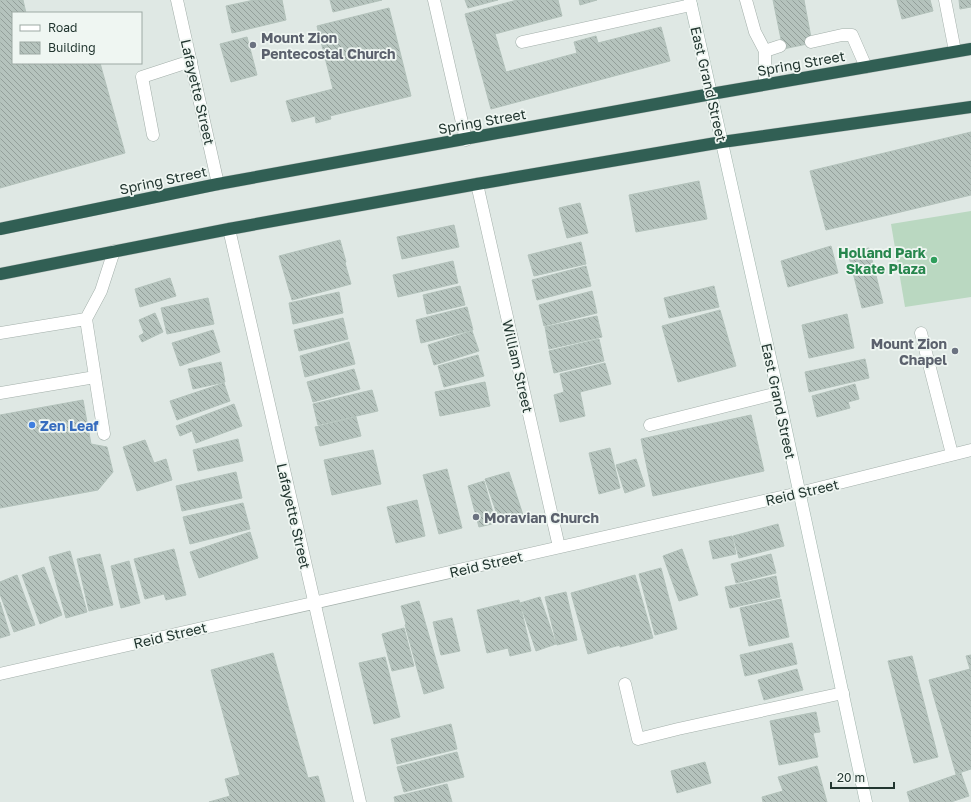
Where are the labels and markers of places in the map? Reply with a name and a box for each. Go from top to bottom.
place label: Mount Zion Pentecostal Church [261,29,395,62]
marker: Mount Zion Pentecostal Church [248,40,258,50]
place label: Holland Park Skate Plaza [838,244,926,277]
marker: Holland Park Skate Plaza [929,255,939,265]
place label: Mount Zion Chapel [871,335,947,368]
marker: Mount Zion Chapel [950,346,960,356]
place label: Zen Leaf [40,417,99,434]
marker: Zen Leaf [27,420,37,430]
place label: Moravian Church [484,509,599,526]
marker: Moravian Church [471,512,481,522]

